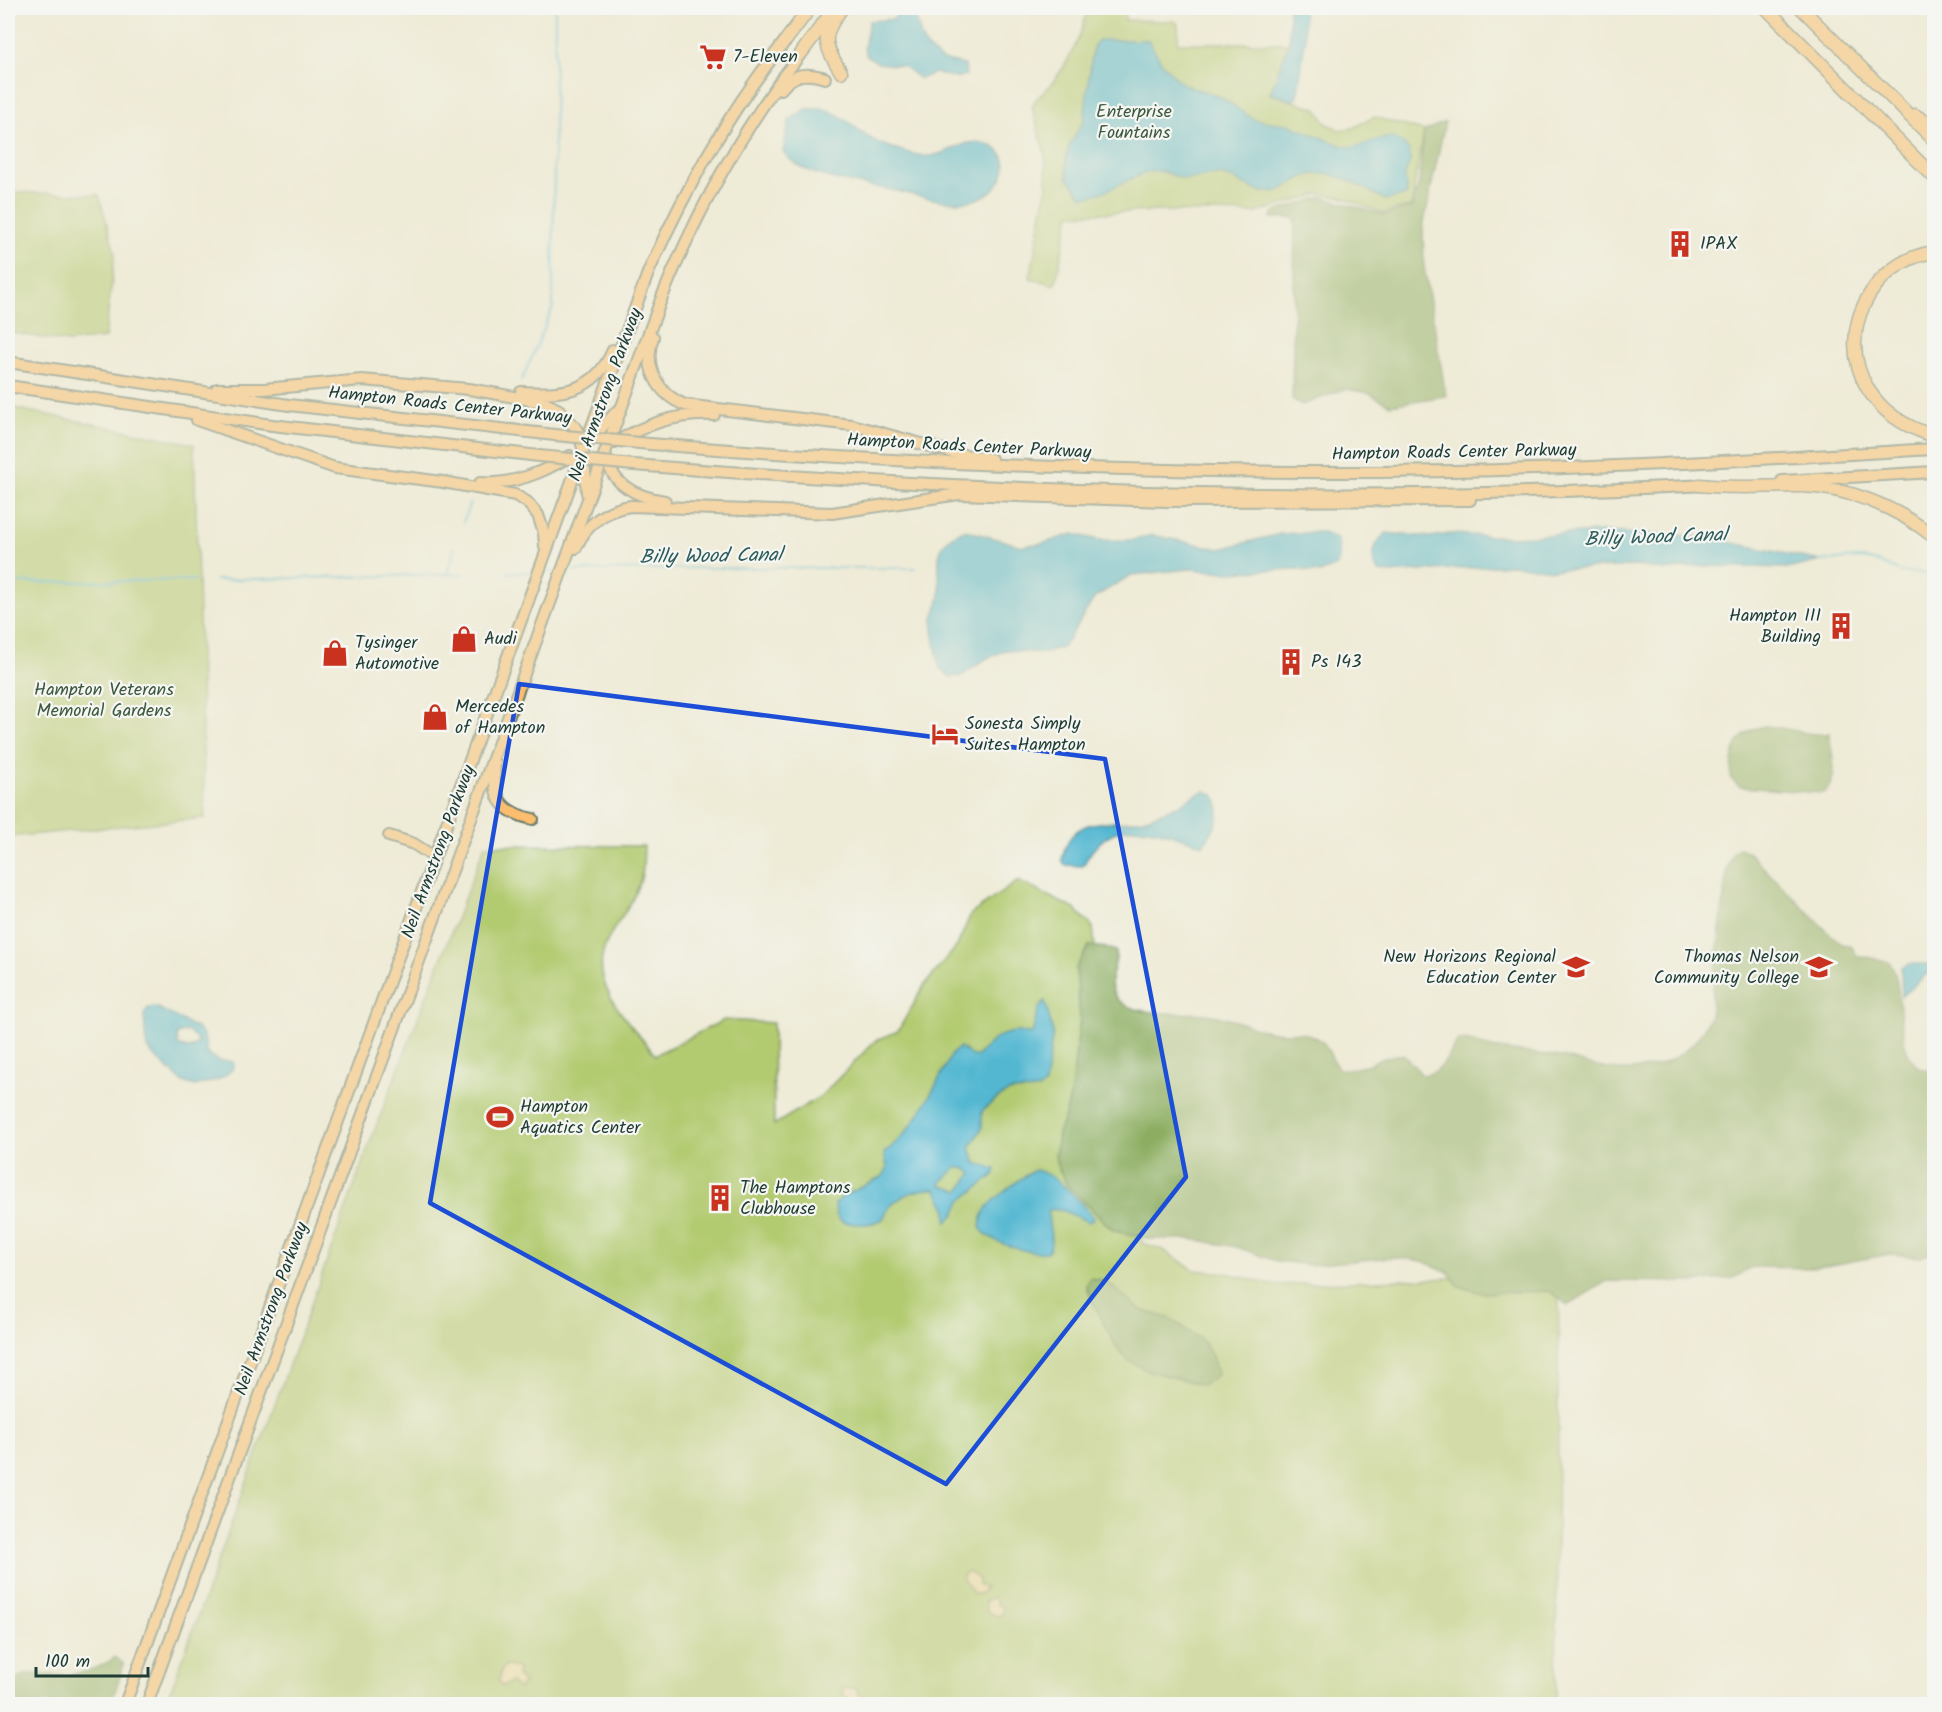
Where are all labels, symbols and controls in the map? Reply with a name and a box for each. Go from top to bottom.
supermarket icon: 7-Eleven [698,42,728,72]
place label: 7-Eleven [733,43,798,72]
park label: Enterprise Fountains [1096,98,1172,148]
building icon: IPAX [1665,229,1695,259]
place label: IPAX [1700,230,1738,259]
street label: Neil Armstrong Parkway [561,303,651,486]
street label: Hampton Roads Center Parkway [327,379,574,433]
street label: Hampton Roads Center Parkway [846,426,1092,468]
street label: Hampton Roads Center Parkway [1331,436,1577,470]
water label: Billy Wood Canal [1584,519,1732,556]
water label: Billy Wood Canal [639,540,787,574]
place label: Hampton III Building [1729,602,1821,652]
building icon: Hampton III Building [1826,611,1856,641]
shop icon: Audi [449,624,479,654]
place label: Audi [484,625,518,654]
place label: Tysinger Automotive [355,629,439,679]
shop icon: Tysinger Automotive [320,638,350,668]
building icon: Ps 143 [1276,647,1306,677]
place label: Ps 143 [1311,648,1362,677]
park label: Hampton Veterans Memorial Gardens [34,676,174,726]
place label: Mercedes of Hampton [455,693,545,743]
shop icon: Mercedes of Hampton [420,702,450,732]
place label: Sonesta Simply Suites Hampton [965,710,1086,760]
hotel icon: Sonesta Simply Suites Hampton [930,719,960,749]
street label: Neil Armstrong Parkway [394,760,484,943]
place label: New Horizons Regional Education Center [1383,943,1557,993]
place label: Thomas Nelson Community College [1654,943,1799,993]
school or university icon: New Horizons Regional Education Center [1561,952,1591,982]
school or university icon: Thomas Nelson Community College [1804,952,1834,982]
place label: Hampton Aquatics Center [520,1093,641,1143]
sports icon: Hampton Aquatics Center [485,1102,515,1132]
place label: The Hamptons Clubhouse [740,1174,851,1224]
building icon: The Hamptons Clubhouse [705,1183,735,1213]
street label: Neil Armstrong Parkway [227,1217,317,1400]
scale bar [36,1640,148,1678]
text: 100 m [45,1648,90,1677]

